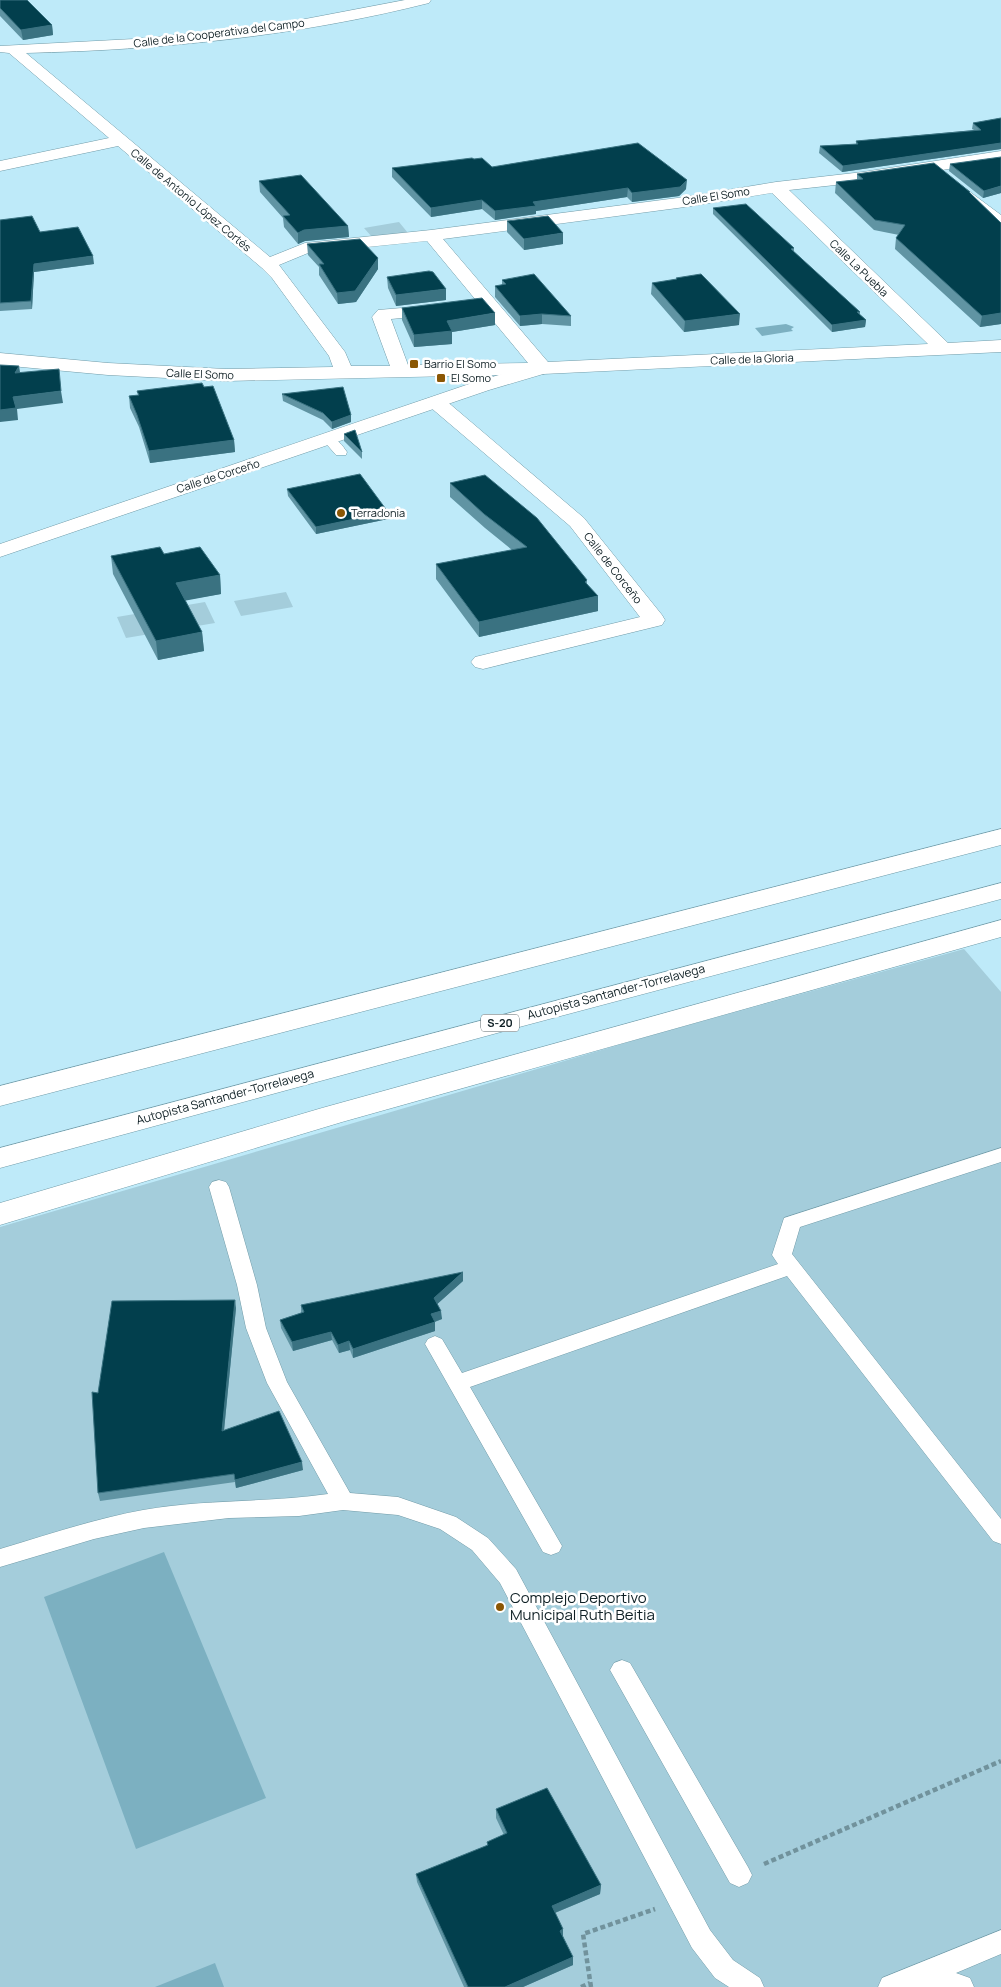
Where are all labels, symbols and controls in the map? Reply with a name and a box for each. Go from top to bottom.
street label: Calle de la Cooperativa del Campo [133,15,306,50]
street label: Calle de Antonio López Cortés [128,145,255,255]
street label: Calle El Somo [681,183,751,208]
street label: Calle La Puebla [827,236,892,300]
street label: Calle de la Gloria [710,350,794,367]
place label: Barrio El Somo [424,356,497,371]
marker: Barrio El Somo [408,358,420,370]
street label: Calle El Somo [166,365,235,382]
place label: El Somo [451,370,492,385]
marker: El Somo [435,372,447,384]
street label: Calle de Corceño [174,455,262,496]
place label: Terradonia [351,505,405,520]
marker: Terradonia [335,507,347,519]
street label: Calle de Corceño [581,529,646,607]
street label: Autopista Santander-Torrelavega [525,960,707,1023]
road number: S-20 [481,1014,519,1032]
street label: Autopista Santander-Torrelavega [134,1065,316,1128]
place label: Complejo Deportivo Municipal Ruth Beitia [510,1587,655,1625]
marker: Complejo Deportivo Municipal Ruth Beitia [494,1601,506,1613]

